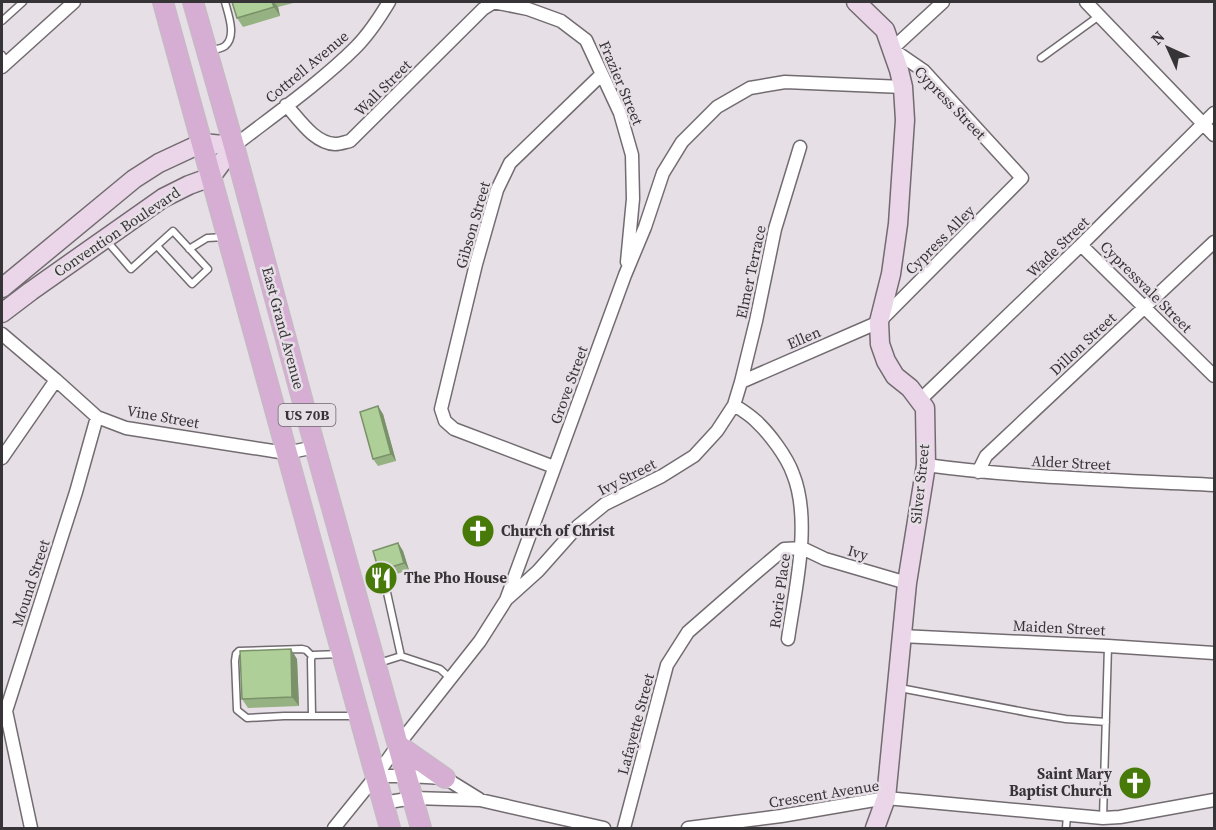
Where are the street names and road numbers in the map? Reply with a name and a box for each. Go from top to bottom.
street label: Cottrell Avenue [261,25,353,108]
street label: Frazier Street [594,37,649,128]
street label: Wall Street [350,55,416,121]
street label: Cypress Street [910,61,991,144]
street label: Gibson Street [450,179,495,271]
street label: Convention Boulevard [49,181,184,282]
street label: Cypress Alley [900,200,979,279]
street label: Wade Street [1022,211,1094,282]
street label: Elmer Terrace [730,223,771,321]
street label: Cypressvale Street [1096,236,1197,337]
street label: East Grand Avenue [257,264,310,392]
street label: Dillon Street [1045,307,1121,380]
street label: Ellen [784,321,824,354]
street label: Grove Street [545,343,592,427]
street label: Vine Street [125,400,201,433]
road number: US 70B [278,404,336,426]
street label: Silver Street [905,443,934,525]
street label: Alder Street [1031,450,1111,475]
street label: Ivy Street [594,453,660,500]
street label: Mound Street [7,537,54,629]
street label: Ivy [845,540,871,566]
street label: Rorie Place [764,552,795,630]
street label: Maiden Street [1012,615,1106,640]
street label: Lafayette Street [612,671,659,777]
street label: Crescent Avenue [767,774,881,813]

